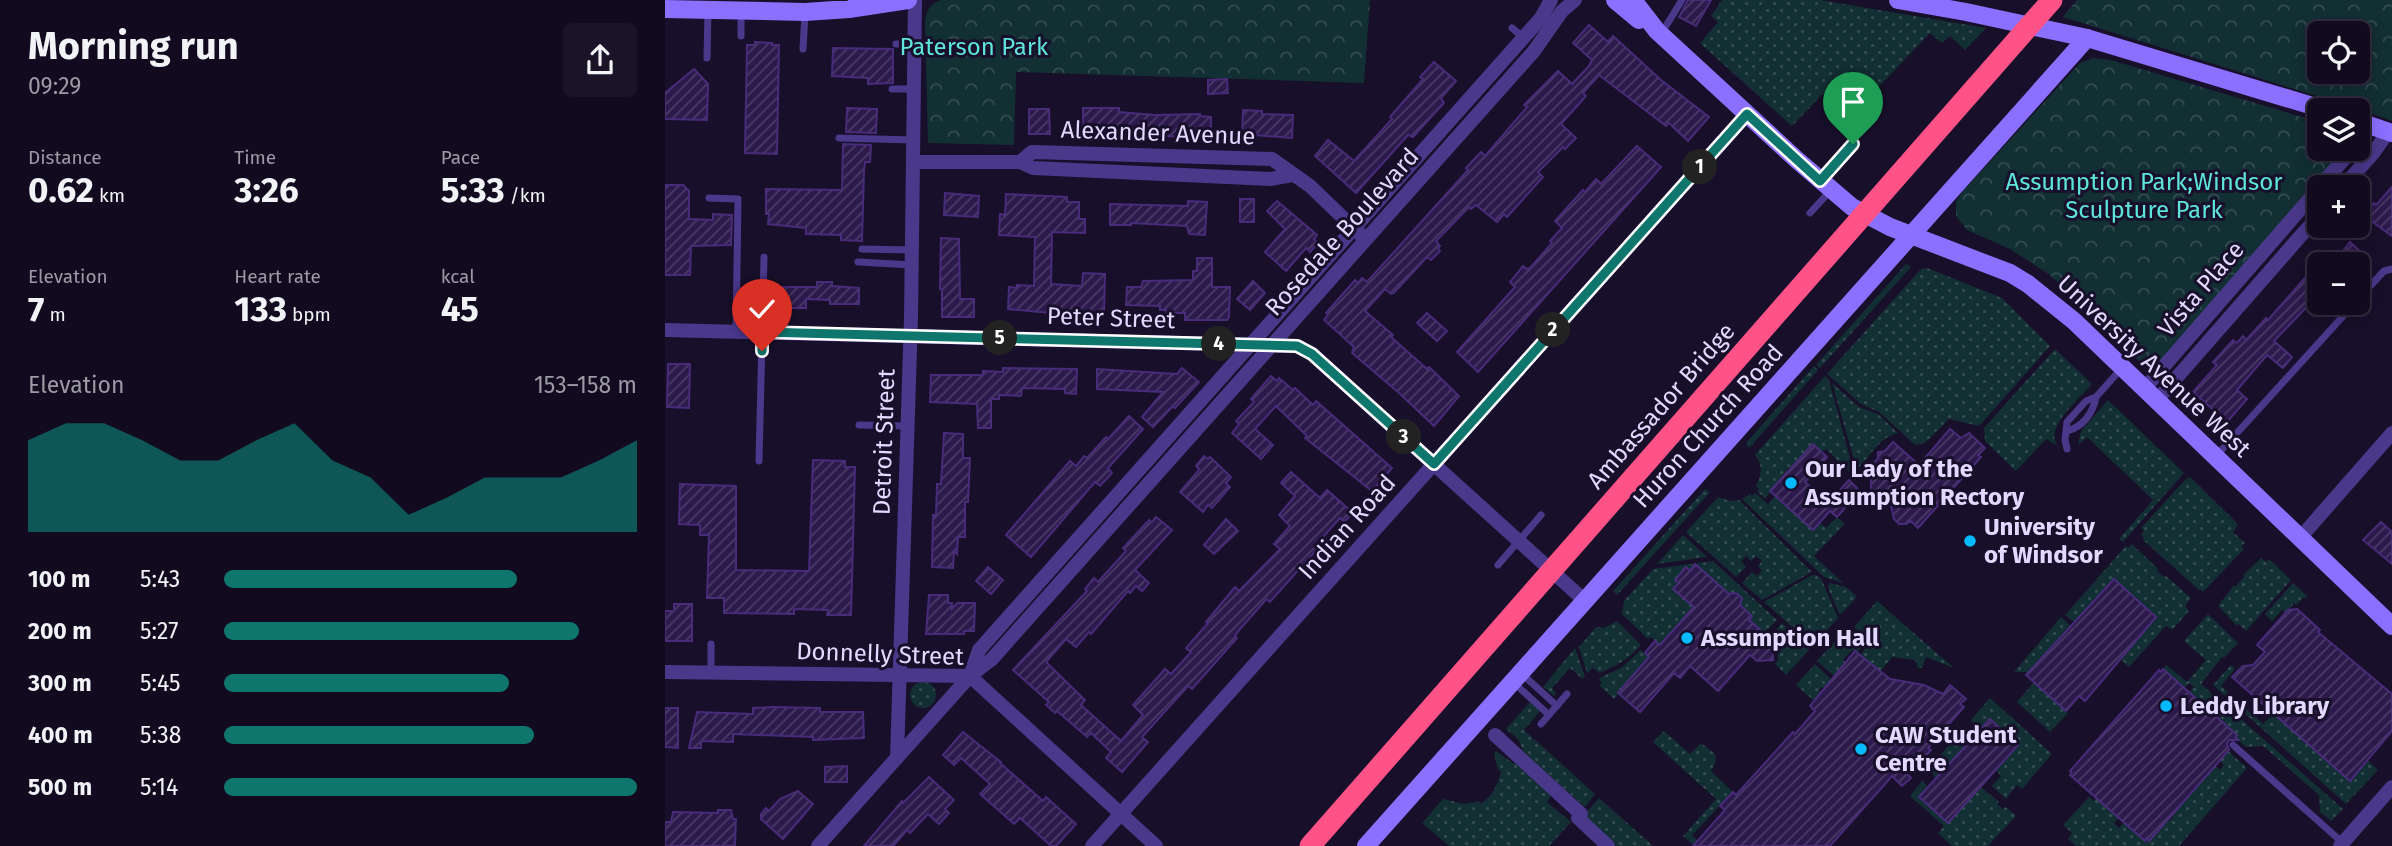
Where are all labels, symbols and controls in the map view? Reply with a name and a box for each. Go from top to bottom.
map controls [2307,21,2370,315]
button: locate [2307,21,2370,84]
text: Morning run [28,23,239,69]
button: share [563,23,637,97]
park label: Paterson Park [900,33,1049,61]
text: 09:29 [28,72,81,100]
pin [1823,72,1883,144]
icon: arrive [1834,83,1872,121]
button: layers [2307,98,2370,161]
street label: Alexander Avenue [1060,116,1256,150]
street label: Rosedale Boulevard [1259,142,1425,322]
text: Distance [28,146,102,169]
text: Time [234,146,276,169]
text: Pace [441,146,480,169]
pin: 1 [1683,150,1717,184]
text: 1 [1695,155,1704,178]
park label: Assumption Park;Windsor Sculpture Park [2005,168,2283,224]
text: 0.62 [28,169,94,211]
text: 3:26 [234,169,299,211]
text: 5:33 [441,169,505,211]
button: + [2307,175,2370,238]
text: km [94,184,125,207]
text: /km [505,184,546,207]
street label: Vista Place [2152,236,2250,342]
button: − [2307,252,2370,315]
text: Elevation [28,265,108,288]
text: Heart rate [234,265,321,288]
text: kcal [441,265,475,288]
street label: University Avenue West [2052,269,2257,463]
pin [732,279,792,351]
text: 7 [28,288,44,330]
text: 133 [234,288,287,330]
text: 45 [441,288,479,330]
icon: check [743,290,781,328]
street label: Peter Street [1046,302,1176,334]
text: m [44,303,66,326]
text: bpm [287,303,331,326]
pin: 2 [1535,312,1571,348]
street label: Ambassador Bridge [1581,317,1741,495]
text: 2 [1548,318,1557,341]
pin: 5 [983,320,1017,356]
text: 5 [994,326,1005,349]
pin: 4 [1201,326,1237,362]
text: 4 [1213,332,1224,355]
street label: Huron Church Road [1627,338,1789,514]
street label: Detroit Street [867,368,901,516]
text: Elevation [28,371,124,399]
text: 153–158 m [534,371,637,399]
pin: 3 [1387,420,1421,454]
text: 3 [1399,425,1408,448]
place label: Our Lady of the Assumption Rectory [1804,455,2025,511]
street label: Indian Road [1293,469,1401,585]
marker: Our Lady of the Assumption Rectory [1783,475,1799,491]
place label: University of Windsor [1984,513,2103,569]
marker: University of Windsor [1962,533,1978,549]
text: 100 m [28,565,90,593]
text: 5:43 [140,565,180,593]
text: 200 m [28,617,92,645]
text: 5:27 [140,617,178,645]
place label: Assumption Hall [1700,624,1880,652]
marker: Assumption Hall [1679,630,1695,646]
street label: Donnelly Street [796,637,965,671]
text: 300 m [28,669,92,697]
text: 5:45 [140,669,180,697]
place label: Leddy Library [2180,692,2330,720]
marker: Leddy Library [2158,698,2174,714]
text: 400 m [28,721,93,749]
text: 5:38 [140,721,181,749]
place label: CAW Student Centre [1875,721,2017,777]
marker: CAW Student Centre [1853,741,1869,757]
text: 500 m [28,773,92,801]
text: 5:14 [140,773,178,801]

